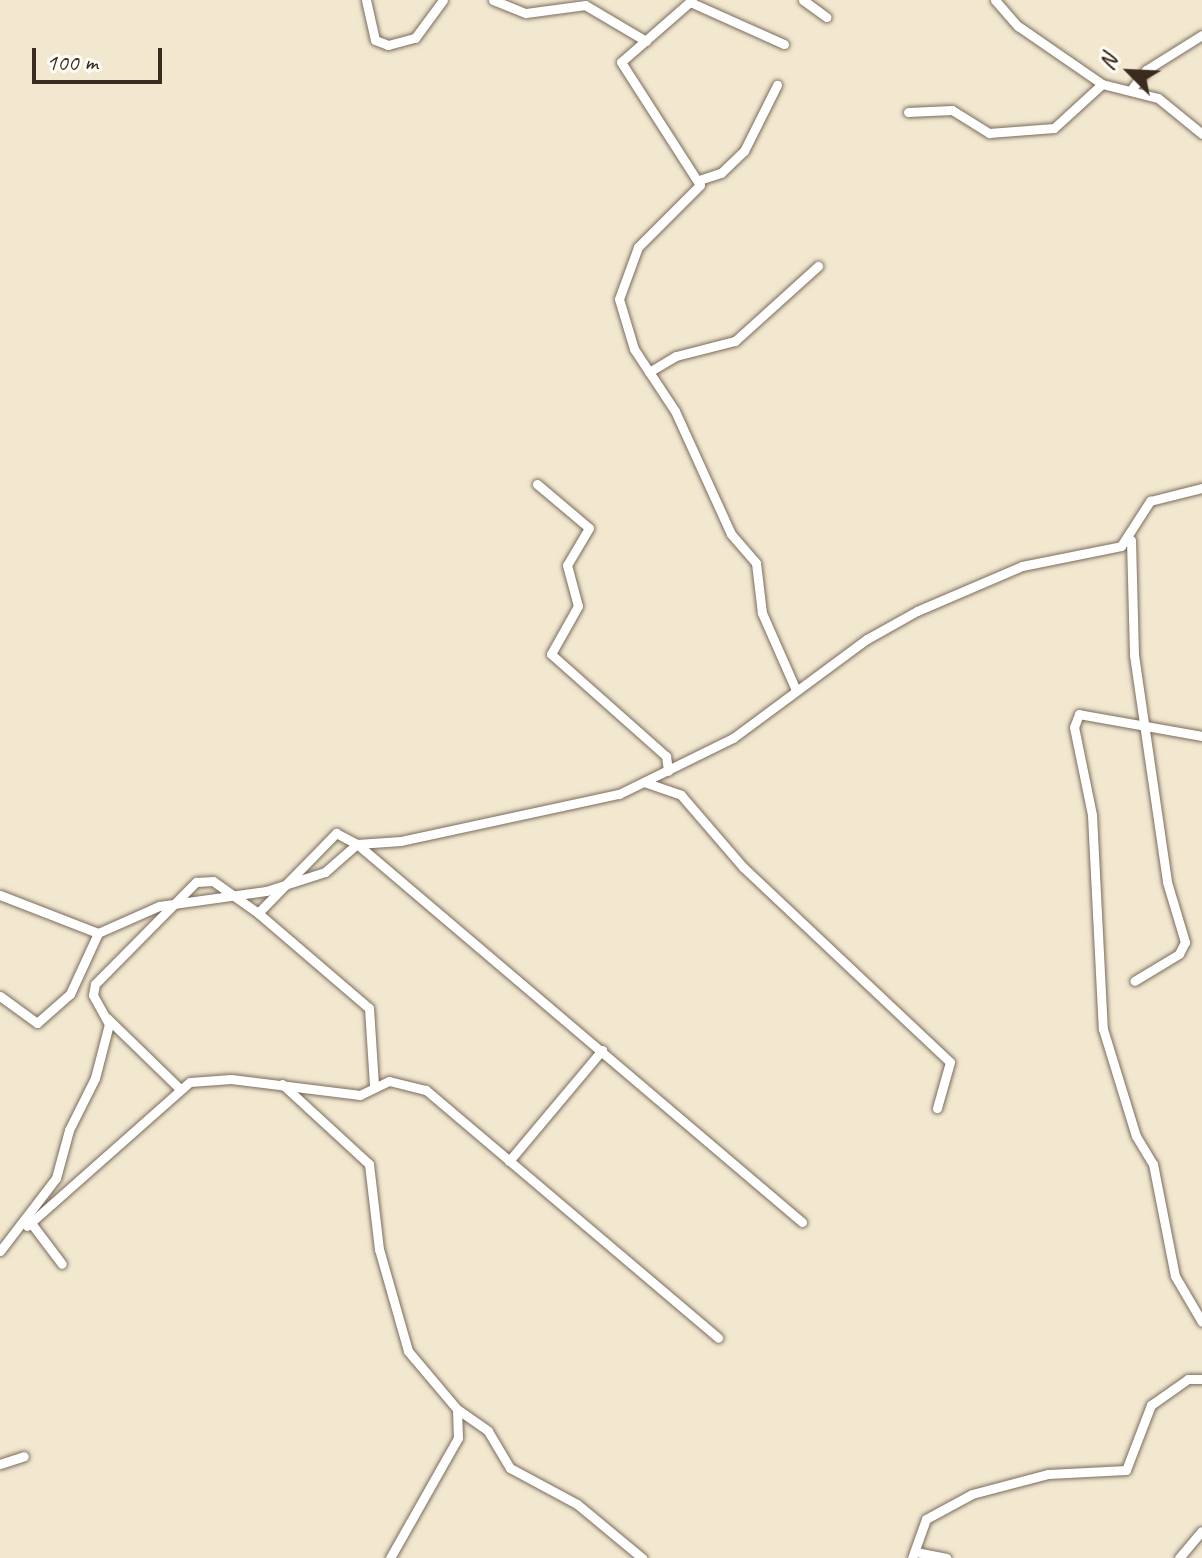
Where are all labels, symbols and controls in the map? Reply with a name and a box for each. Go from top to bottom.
scale bar [36,32,166,82]
north arrow [1090,32,1170,112]
text: 100 m [46,47,98,77]
text: N [1093,50,1124,74]

